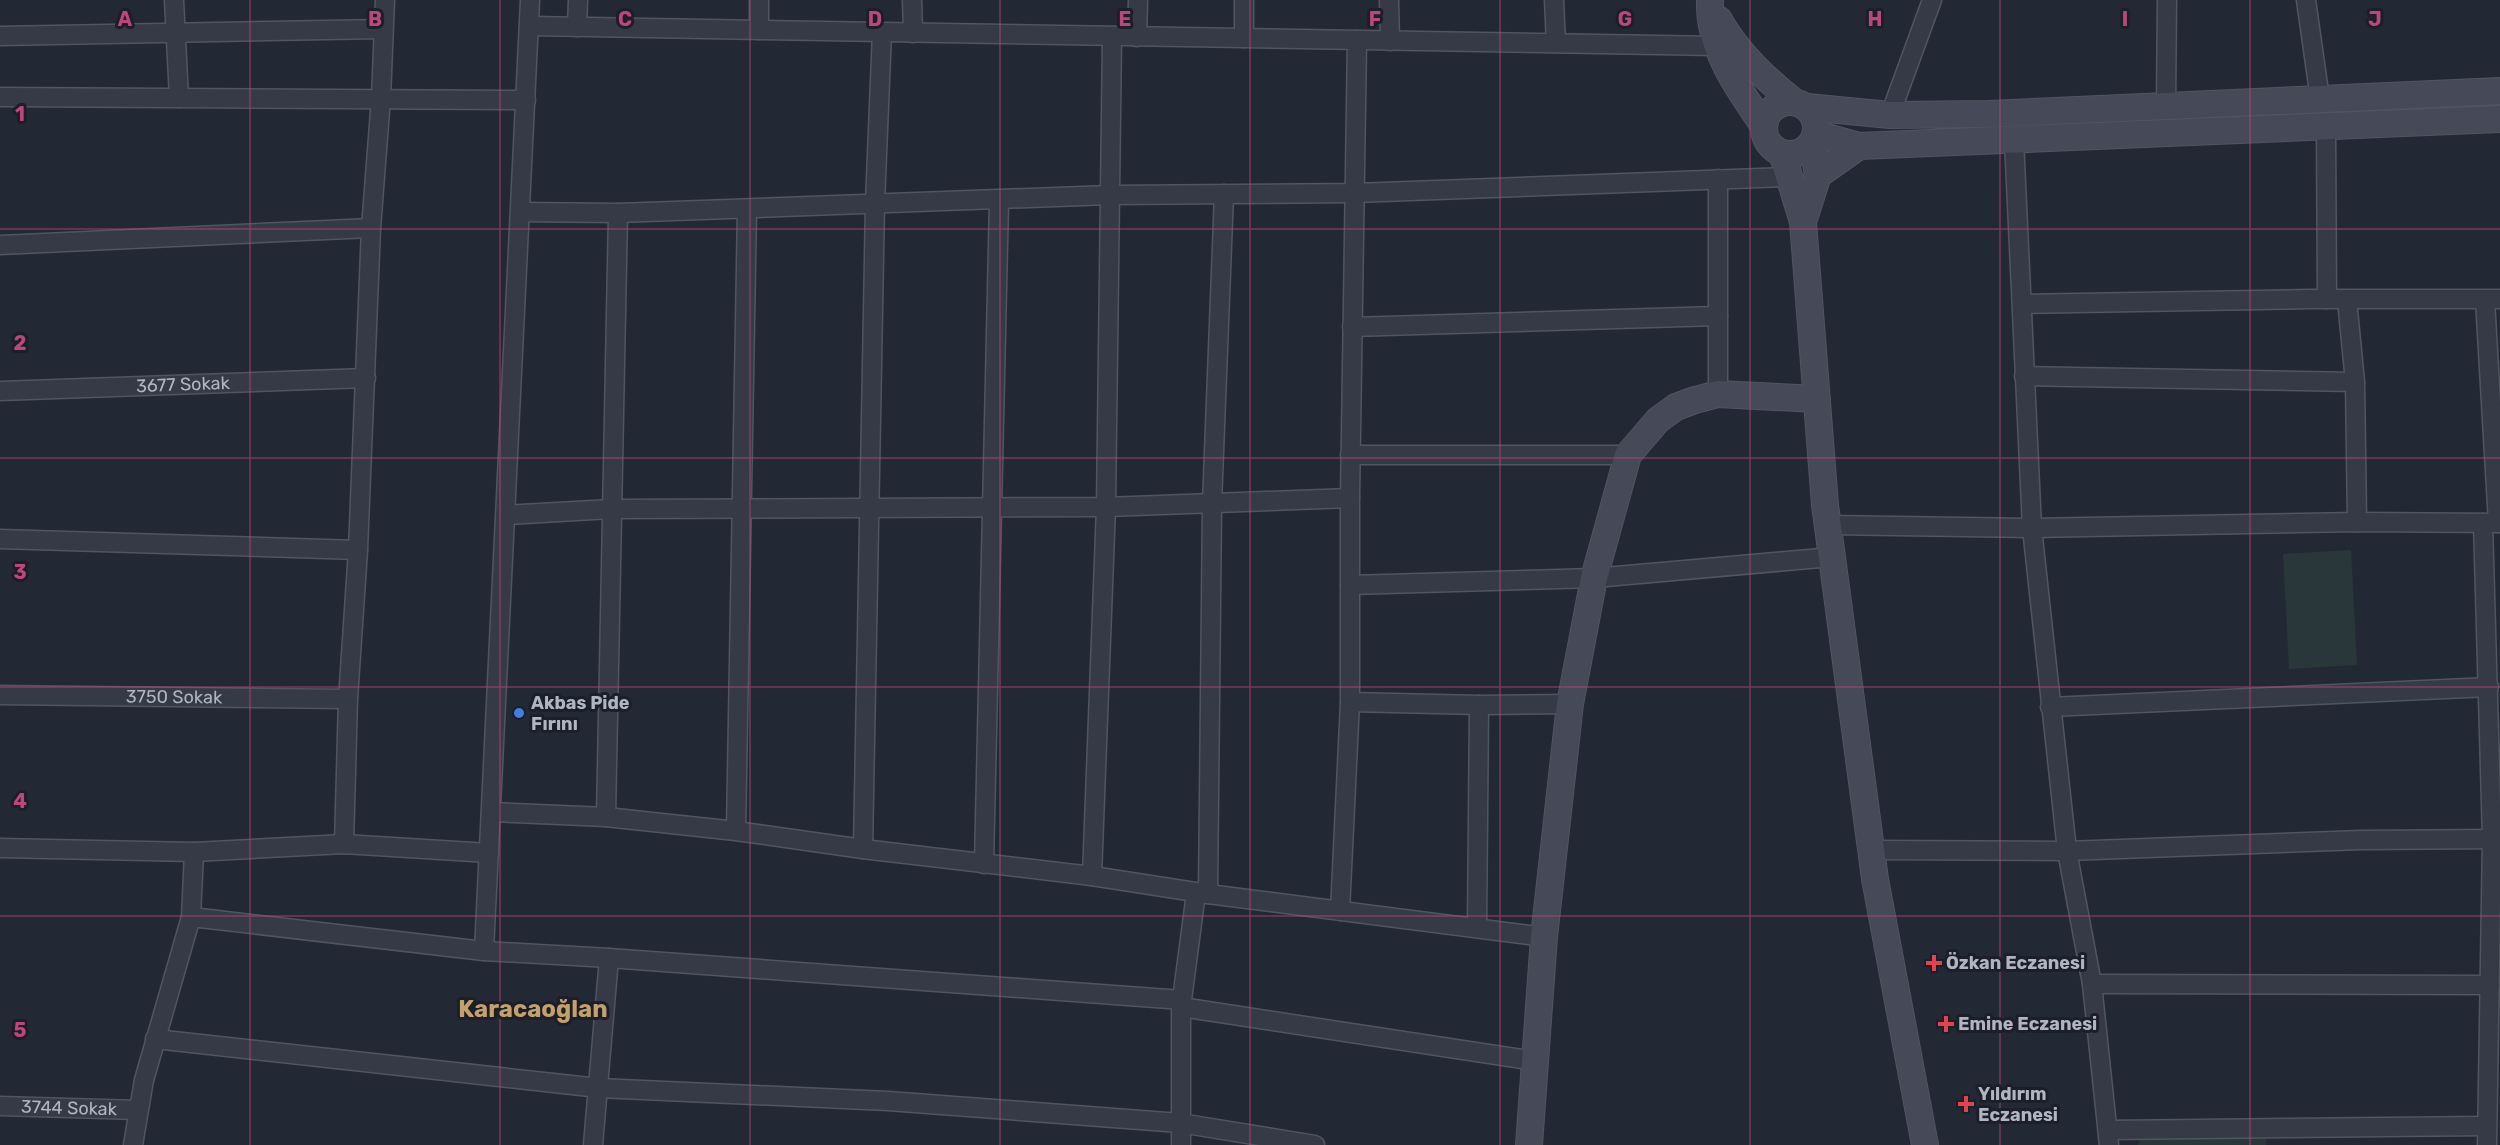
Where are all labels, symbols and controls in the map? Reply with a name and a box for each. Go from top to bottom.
text: A [118,7,133,31]
text: B [368,7,382,31]
text: C [618,7,632,31]
text: D [868,7,882,31]
text: E [1119,7,1131,31]
text: F [1369,7,1381,31]
text: G [1618,7,1632,31]
text: H [1868,7,1882,31]
text: I [2122,7,2128,31]
text: J [2368,7,2382,31]
text: 1 [15,102,25,126]
text: 2 [14,331,27,355]
street label: 3677 Sokak [136,372,231,397]
text: 3 [13,560,27,584]
street label: 3750 Sokak [126,685,223,709]
place label: Akbas Pide Fırını [531,692,630,735]
marker: Akbas Pide Fırını [512,706,526,720]
text: 4 [13,789,27,813]
place label: Özkan Eczanesi [1946,952,2085,974]
marker: Özkan Eczanesi [1927,956,1941,970]
district label: Karacaoğlan [458,995,608,1023]
place label: Emine Eczanesi [1958,1013,2097,1035]
marker: Emine Eczanesi [1939,1017,1953,1031]
text: 5 [14,1018,27,1042]
place label: Yıldırım Eczanesi [1978,1083,2058,1126]
street label: 3744 Sokak [21,1096,118,1120]
marker: Yıldırım Eczanesi [1959,1097,1973,1111]

